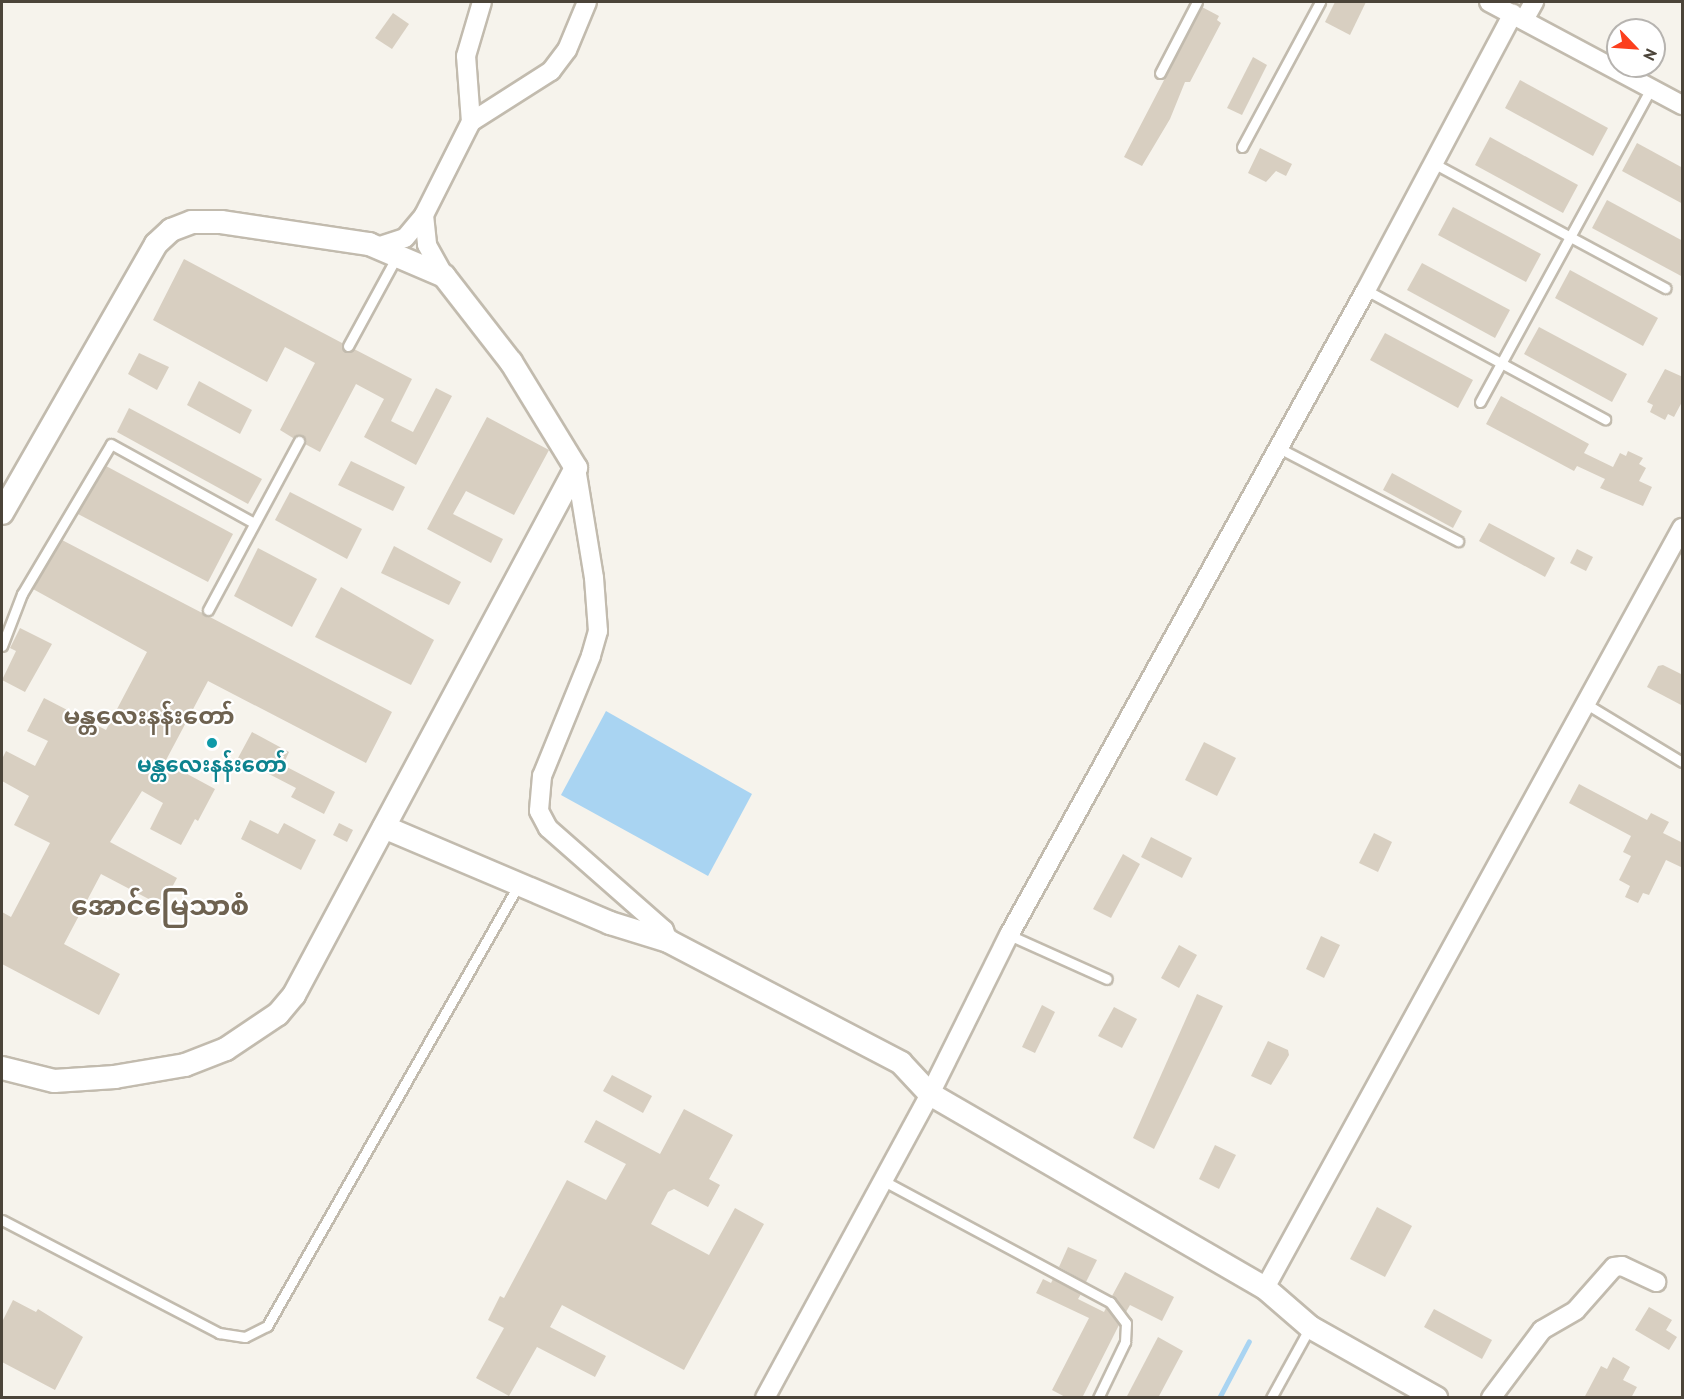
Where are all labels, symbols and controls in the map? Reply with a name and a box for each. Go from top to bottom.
north arrow [1606,18,1666,78]
text: N [1639,46,1662,64]
district label: မန္တလေးနန်းတော် [63,702,235,730]
marker: မန္တလေးနန်းတော် [205,736,219,750]
place label: မန္တလေးနန်းတော် [137,752,287,778]
district label: အောင်မြေသာစံ [71,890,249,922]

